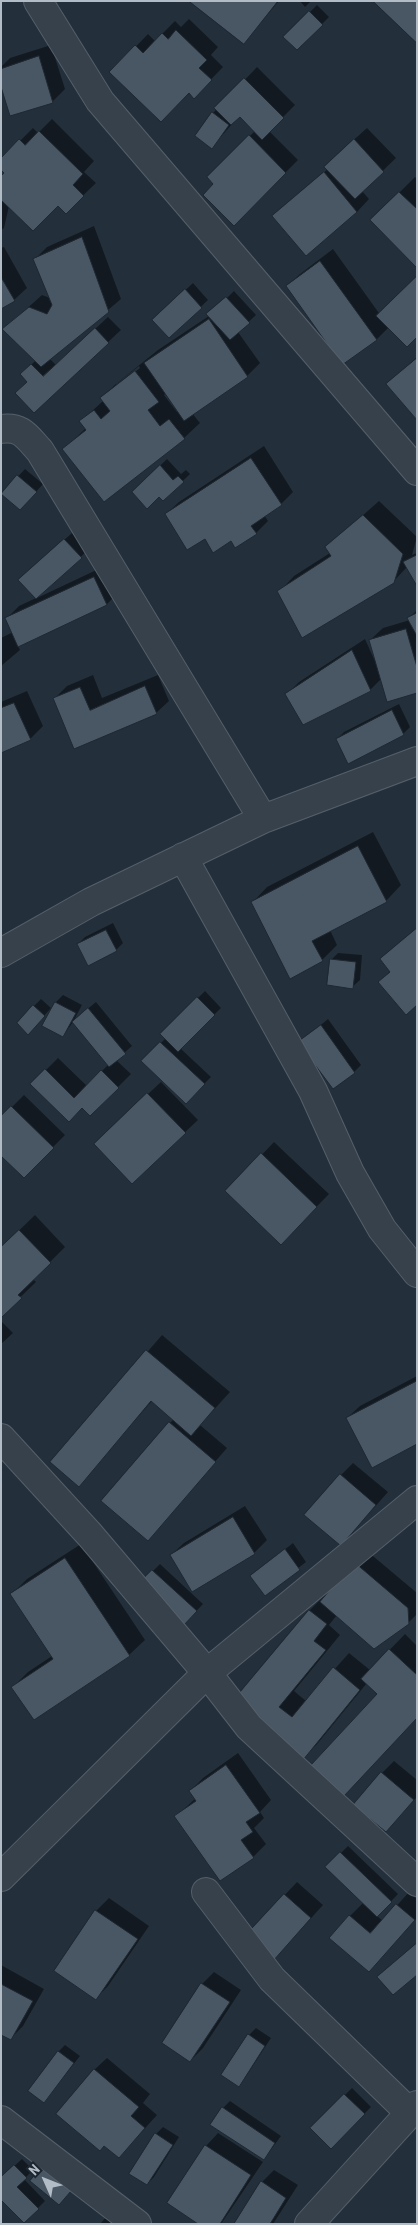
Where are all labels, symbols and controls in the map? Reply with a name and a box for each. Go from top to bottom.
north arrow [20,2155,70,2205]
text: N [25,2161,43,2178]

